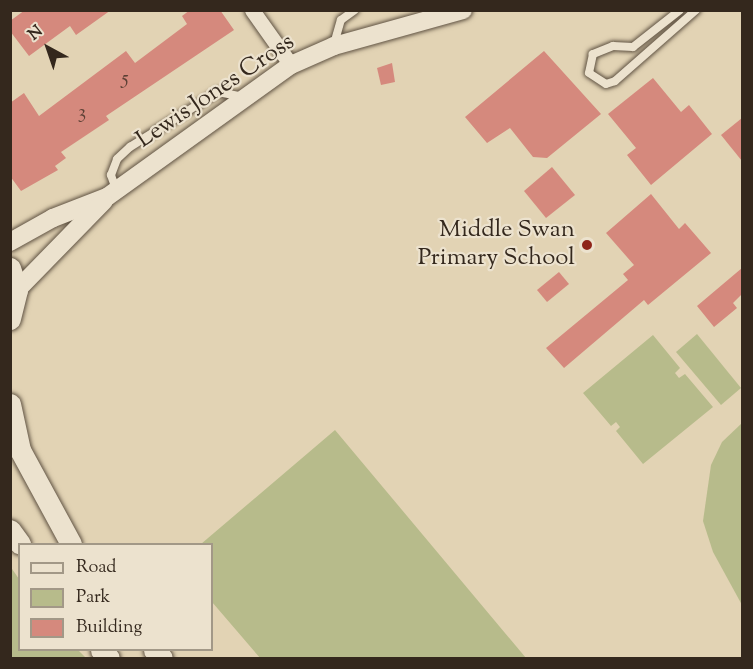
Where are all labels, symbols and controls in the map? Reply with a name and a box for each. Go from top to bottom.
north arrow [18,18,78,78]
text: N [24,21,48,47]
street label: Lewis Jones Cross [132,29,300,155]
house number: 5 [121,66,129,92]
house number: 3 [78,100,86,126]
place label: Middle Swan Primary School [418,217,575,273]
marker: Middle Swan Primary School [580,238,594,252]
legend [18,543,213,651]
text: Road [76,555,116,581]
text: Park [76,585,110,611]
text: Building [76,615,142,641]

